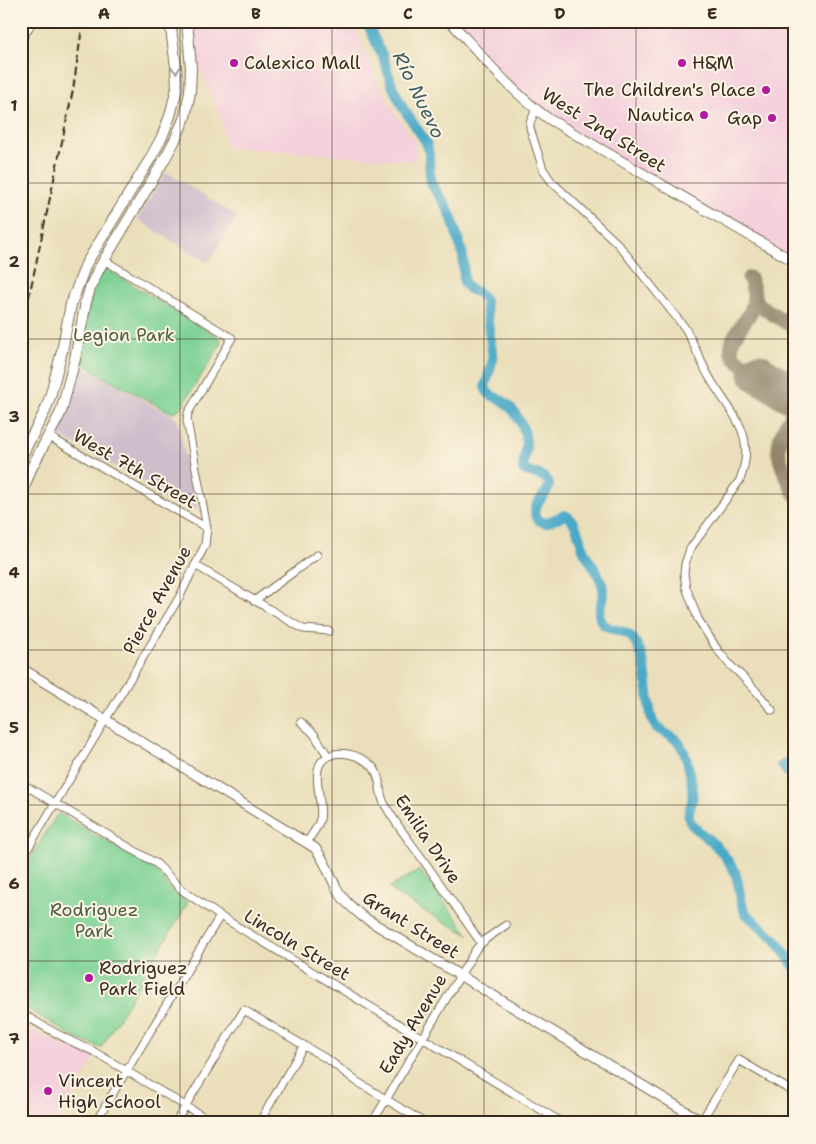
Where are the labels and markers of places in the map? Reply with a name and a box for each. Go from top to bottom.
place label: Calexico Mall [244,51,361,75]
place label: H&M [692,51,734,75]
marker: Calexico Mall [228,57,240,69]
marker: H&M [676,57,688,69]
place label: The Children's Place [583,78,756,102]
marker: The Children's Place [760,84,772,96]
place label: Nautica [627,103,694,127]
place label: Gap [727,106,762,130]
marker: Nautica [698,109,710,121]
marker: Gap [766,112,778,124]
place label: Rodriguez Park Field [99,956,188,1001]
marker: Rodriguez Park Field [83,972,95,984]
place label: Vincent High School [58,1069,161,1114]
marker: Vincent High School [42,1085,54,1097]

